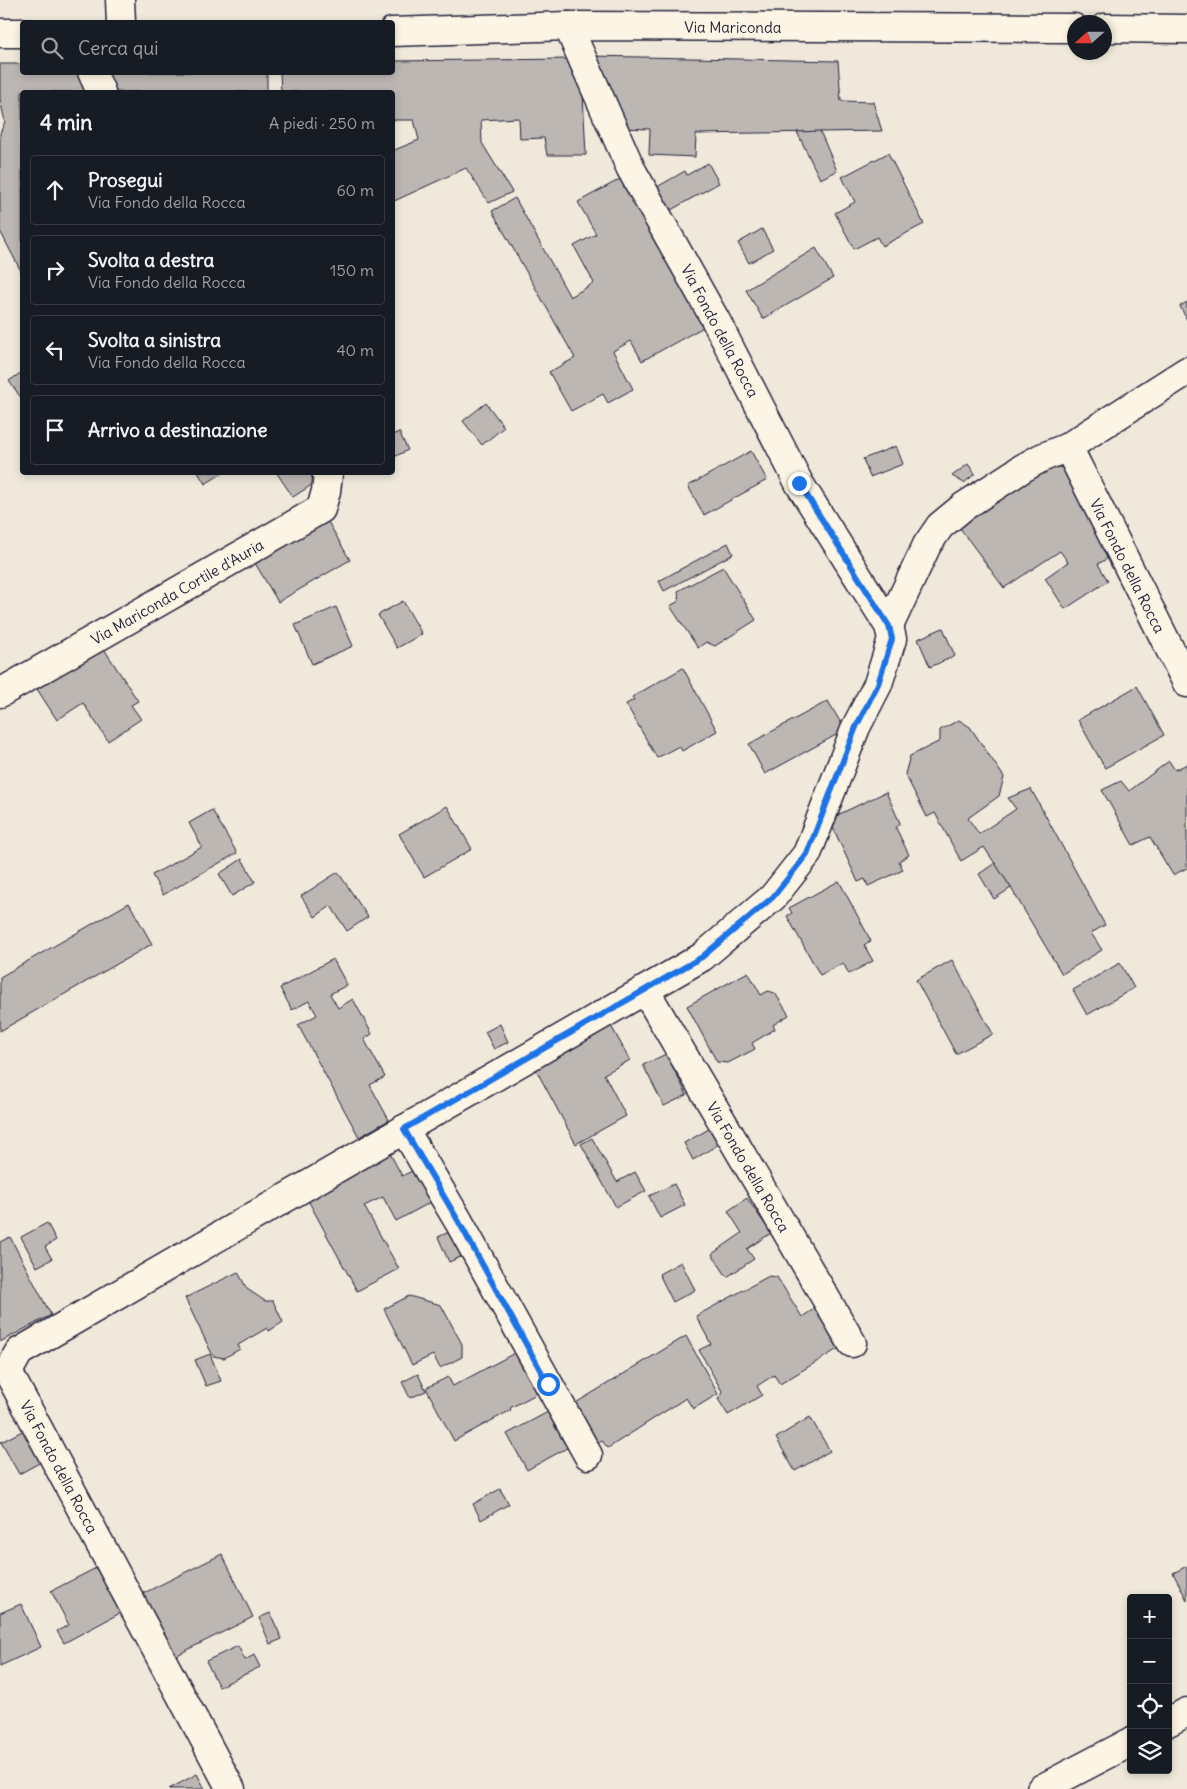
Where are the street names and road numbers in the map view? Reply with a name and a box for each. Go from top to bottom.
street label: Via Mariconda [684,17,782,36]
street label: Via Fondo della Rocca [677,261,763,401]
street label: Via Fondo della Rocca [1086,495,1170,636]
street label: Via Mariconda Cortile d'Auria [87,534,267,649]
street label: Via Fondo della Rocca [703,1098,795,1236]
street label: Via Fondo della Rocca [16,1397,102,1537]

